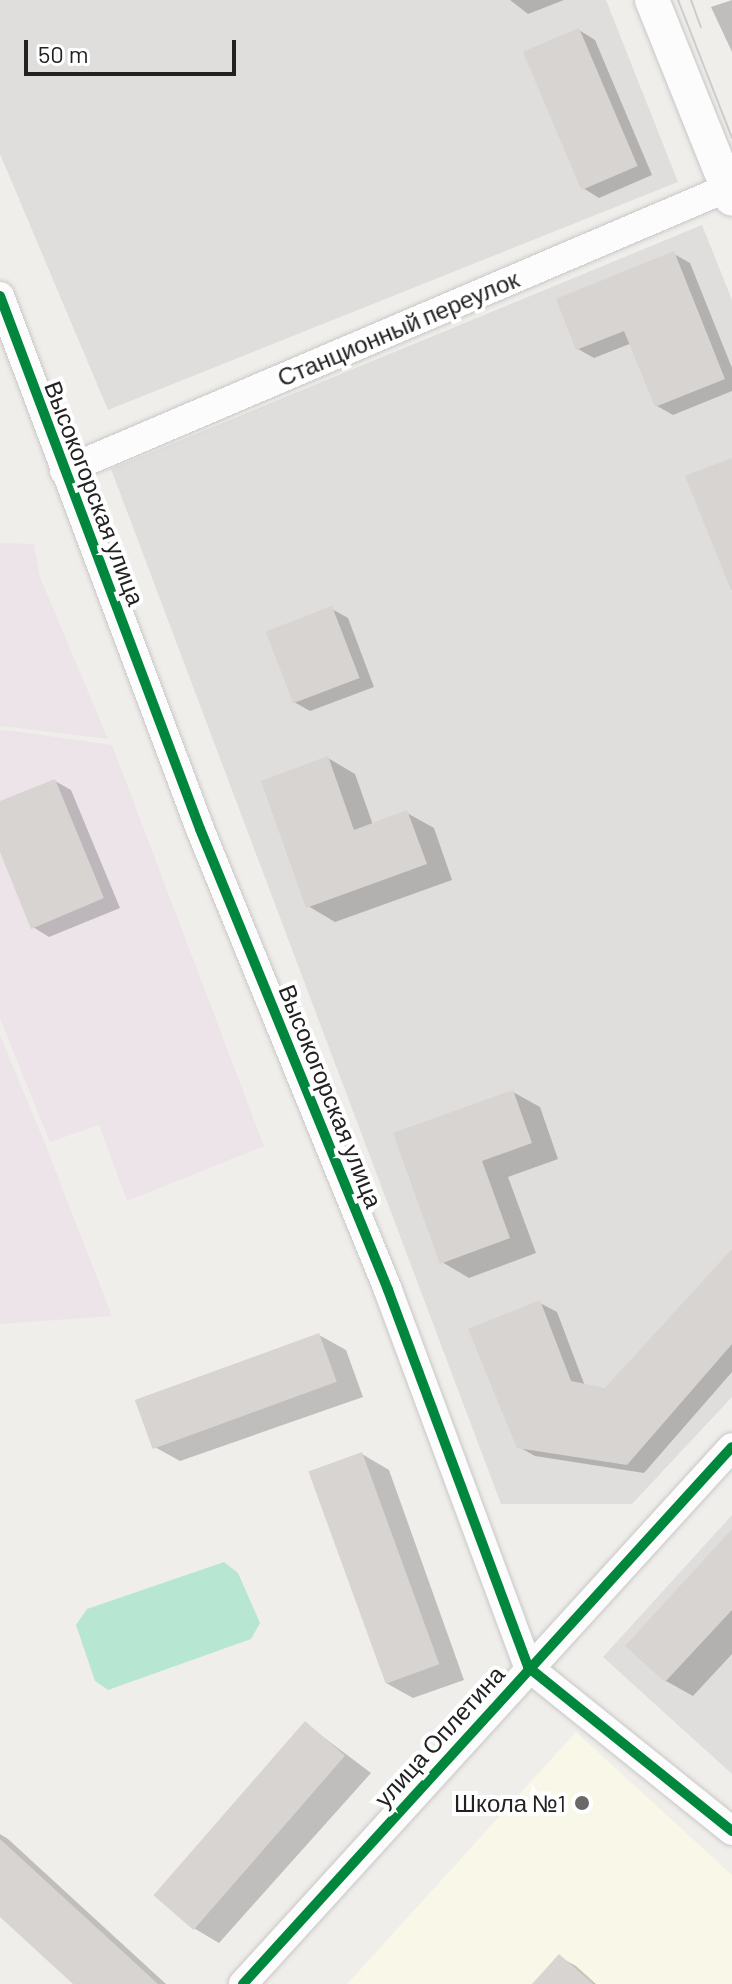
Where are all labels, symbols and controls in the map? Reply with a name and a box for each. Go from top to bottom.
scale bar [28,24,240,74]
text: 50 m [38,39,89,68]
street label: Станционный переулок [273,264,523,392]
street label: Высокогорская улица [39,377,151,609]
street label: Высокогорская улица [273,980,389,1212]
street label: улица Оплетина [368,1659,510,1813]
place label: Школа №1 [454,1789,566,1817]
marker: Школа №1 [573,1794,591,1812]

